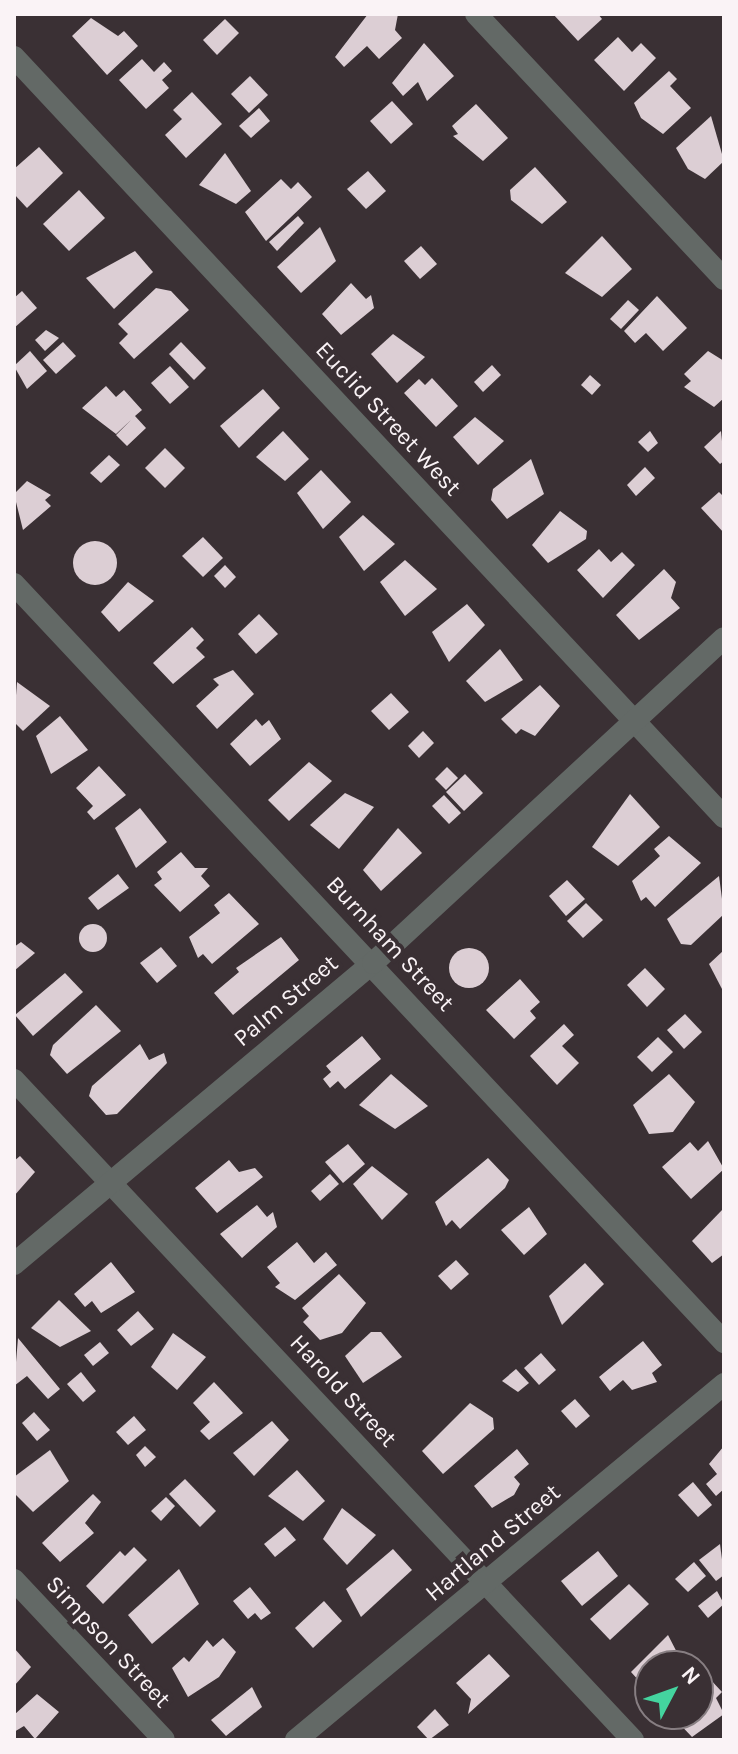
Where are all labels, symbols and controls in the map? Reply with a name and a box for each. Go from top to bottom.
street label: Euclid Street West [309,336,467,502]
street label: Burnham Street [320,870,460,1018]
street label: Palm Street [228,949,344,1053]
street label: Harold Street [284,1329,402,1453]
street label: Hartland Street [420,1478,566,1608]
street label: Simpson Street [40,1570,176,1714]
north arrow [634,1650,714,1730]
text: N [676,1661,706,1690]

